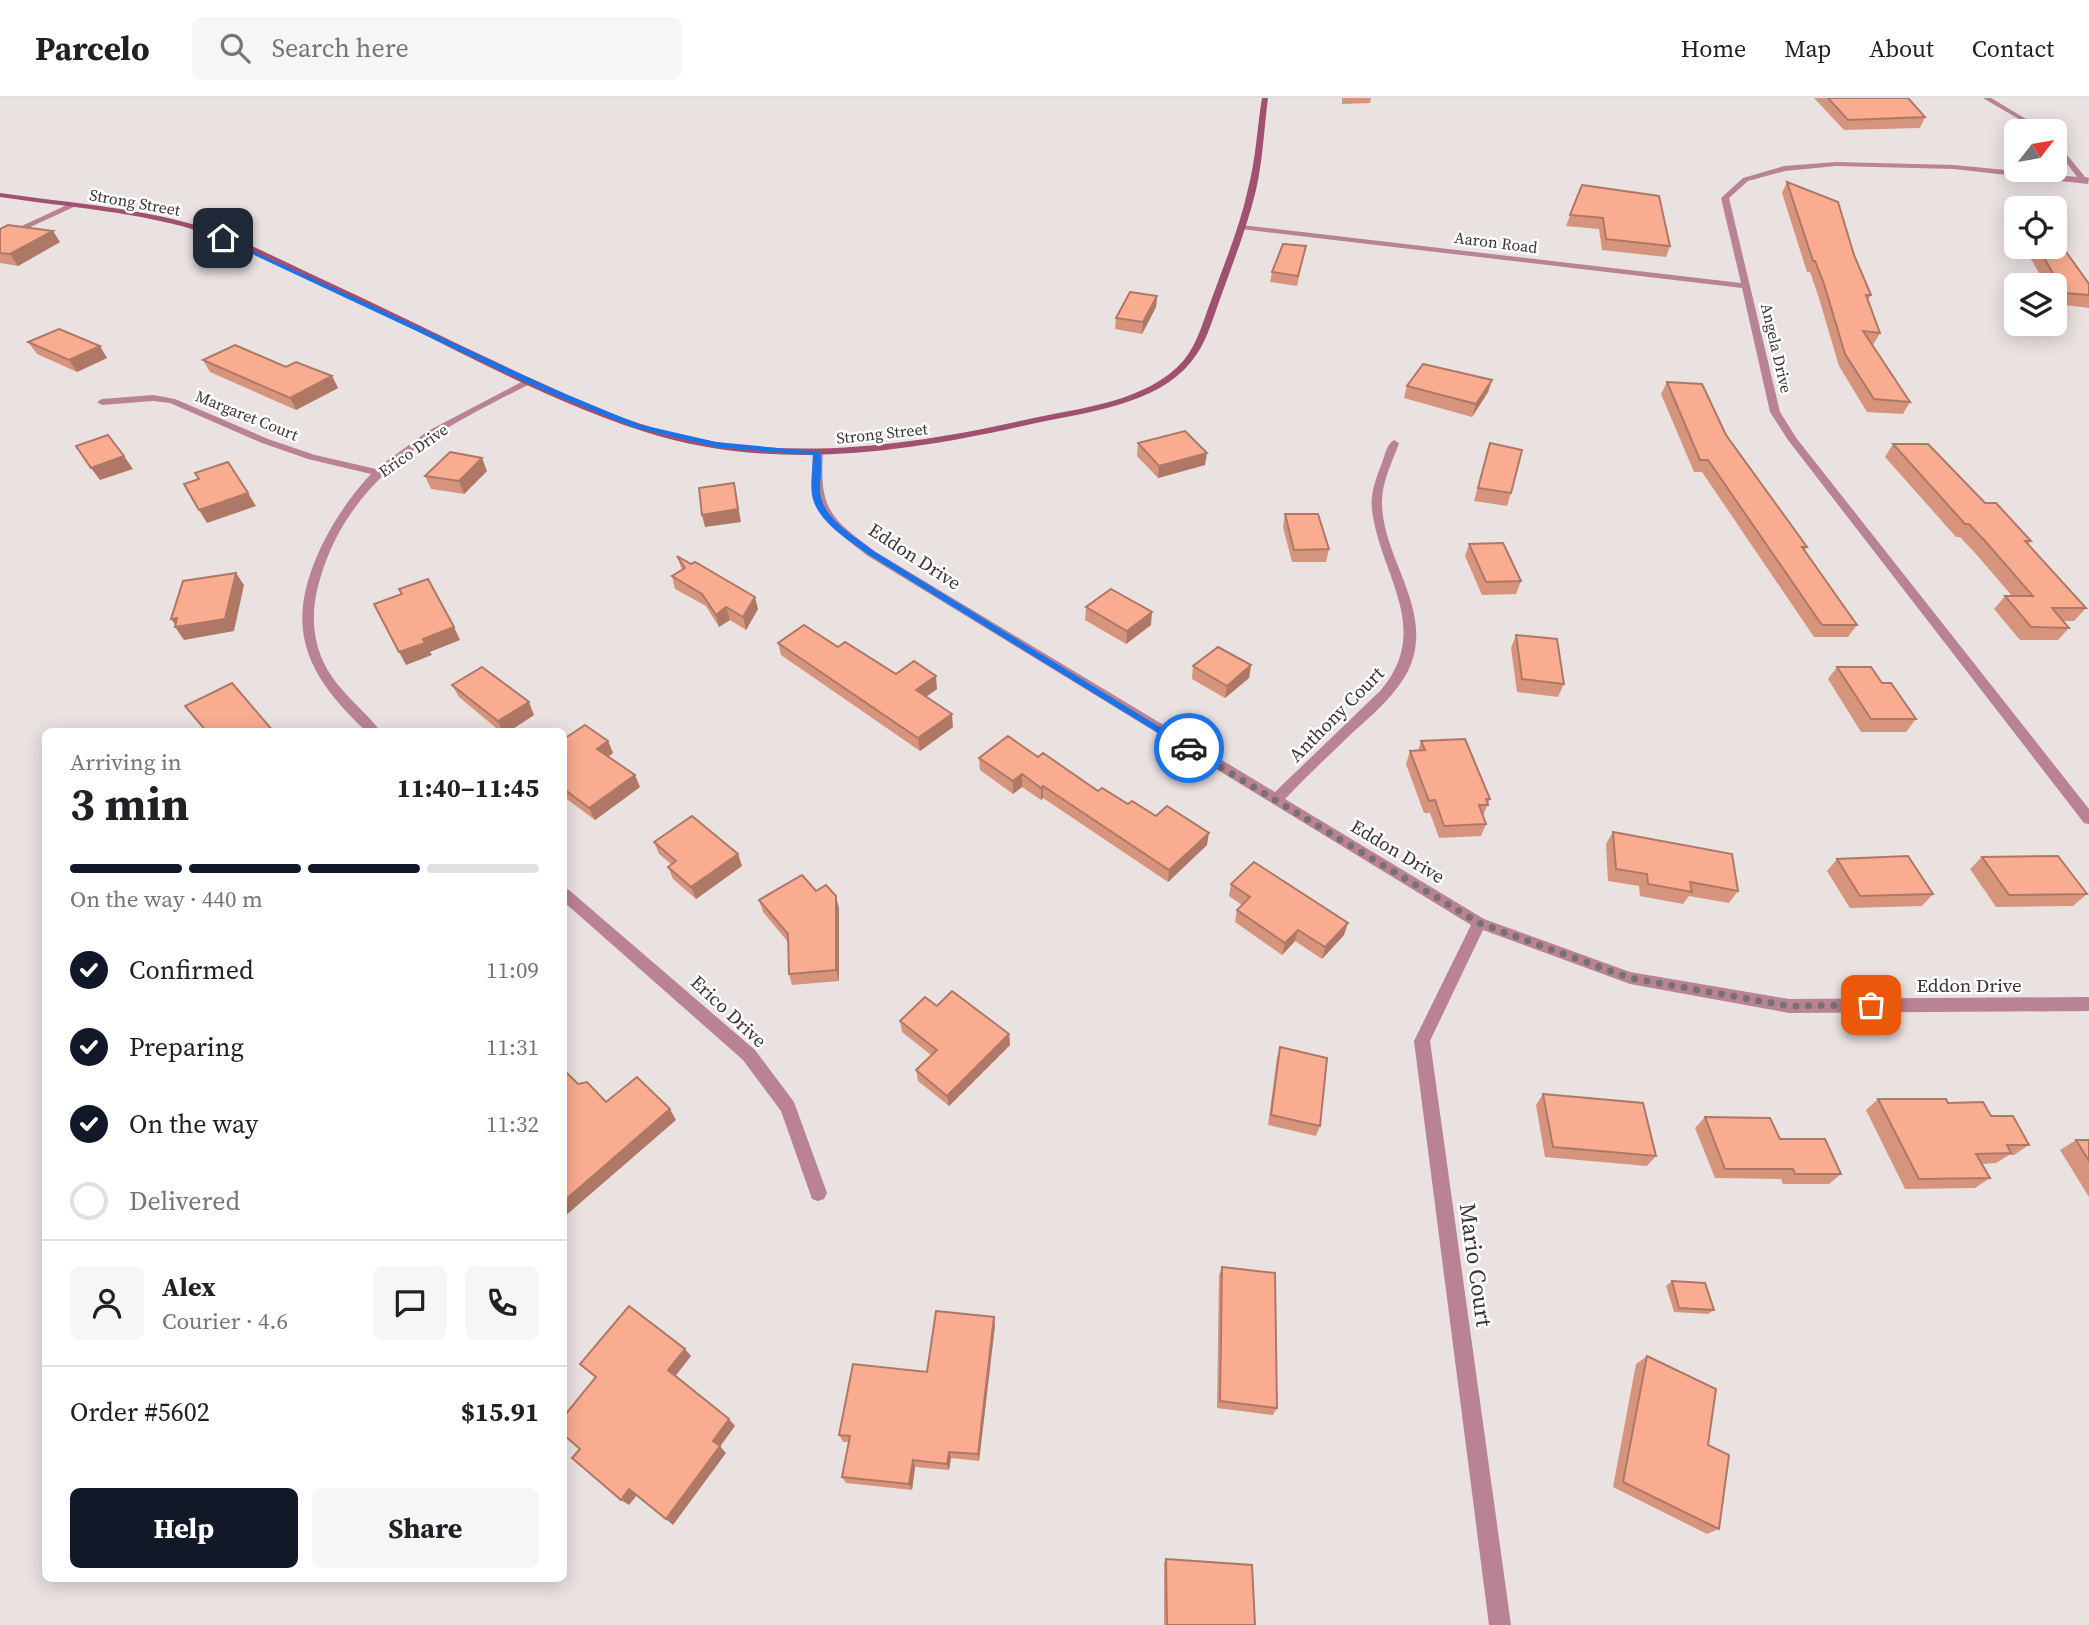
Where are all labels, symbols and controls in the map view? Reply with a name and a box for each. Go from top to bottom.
search box [192,17,682,80]
text: Parcelo [35,26,150,71]
icon: search [216,29,254,67]
text: Search here [272,30,409,66]
text: Home [1681,32,1746,65]
text: Map [1784,32,1831,65]
text: About [1869,32,1934,65]
text: Contact [1972,32,2054,65]
north arrow [2004,119,2067,182]
map controls [2004,119,2067,336]
street label: Strong Street [88,183,183,221]
button: locate [2004,196,2067,259]
pin [193,208,253,268]
icon: home [204,219,242,257]
street label: Aaron Road [1453,226,1539,258]
button: layers [2004,273,2067,336]
street label: Angela Drive [1756,301,1798,395]
street label: Margaret Court [192,384,302,446]
street label: Strong Street [835,417,930,449]
street label: Erico Drive [374,418,452,482]
street label: Eddon Drive [864,516,966,596]
street label: Anthony Court [1283,660,1390,767]
courier [1154,713,1224,783]
icon: car [1170,729,1208,767]
text: Arriving in [70,746,182,778]
text: 11:40–11:45 [397,770,539,806]
text: 3 min [70,772,189,835]
street label: Eddon Drive [1346,813,1450,889]
text: On the way · 440 m [70,883,263,915]
icon: check [70,951,108,989]
text: Confirmed [129,952,254,988]
text: 11:09 [486,954,539,986]
street label: Erico Drive [685,969,773,1053]
street label: Eddon Drive [1916,972,2022,998]
pin [1841,975,1901,1035]
icon: bag [1852,986,1890,1024]
icon: check [70,1028,108,1066]
text: Preparing [129,1029,244,1065]
text: 11:31 [486,1031,539,1063]
icon: check [70,1105,108,1143]
text: On the way [129,1106,258,1142]
text: 11:32 [486,1108,539,1140]
text: Delivered [129,1183,240,1219]
street label: Mario Court [1451,1201,1501,1329]
button: person [70,1266,144,1340]
button: chat [373,1266,447,1340]
button: phone [465,1266,539,1340]
text: Alex [162,1269,216,1305]
text: Courier · 4.6 [162,1305,288,1337]
text: Order #5602 [70,1394,210,1430]
text: $15.91 [461,1394,539,1430]
button: Help [70,1488,298,1568]
button: Share [312,1488,539,1568]

